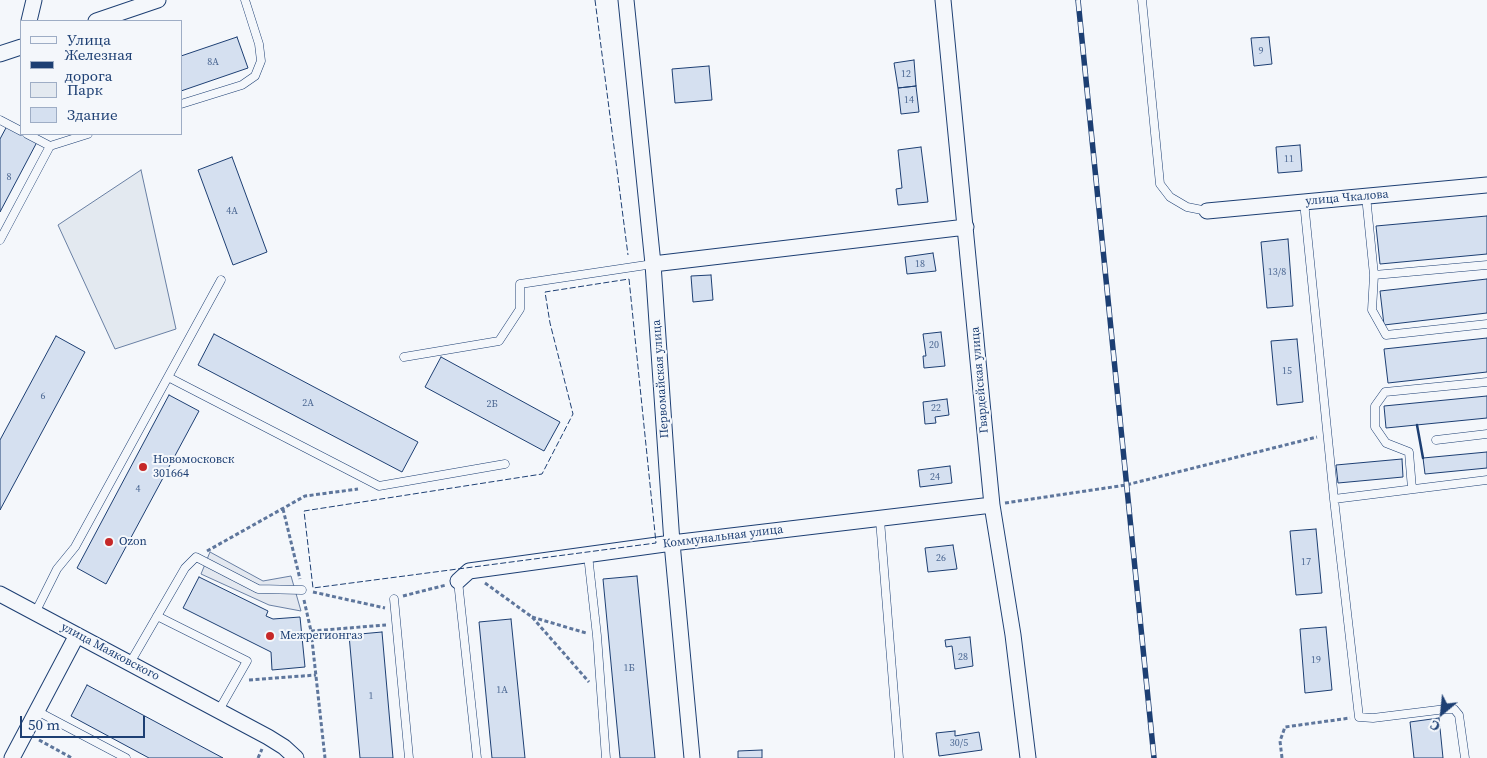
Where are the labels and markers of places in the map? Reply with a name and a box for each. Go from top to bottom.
place label: Новомосковск 301664 [153,453,235,481]
marker: Новомосковск 301664 [137,461,149,473]
place label: Ozon [119,535,147,549]
marker: Ozon [103,536,115,548]
place label: Межрегионгаз [280,629,362,643]
marker: Межрегионгаз [264,630,276,642]

